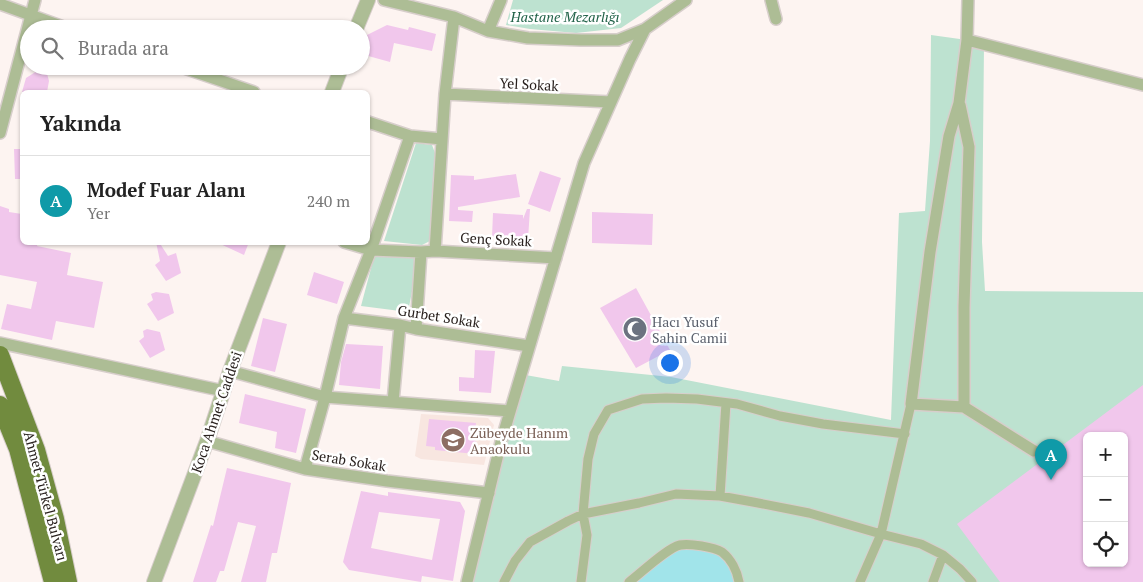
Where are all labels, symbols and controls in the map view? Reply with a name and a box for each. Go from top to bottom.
park label: Hastane Mezarlığı [510,7,620,26]
search box [20,20,370,75]
icon: search [38,34,66,62]
text: Burada ara [78,35,169,60]
street label: Yel Sokak [499,73,560,95]
text: Yakında [40,109,121,137]
text: Modef Fuar Alanı [87,177,245,202]
text: A [50,190,62,212]
text: 240 m [307,190,350,212]
text: Yer [87,202,110,224]
street label: Genç Sokak [460,228,533,250]
street label: Gurbet Sokak [396,300,482,332]
place label: Hacı Yusuf Sahin Camii [652,312,727,347]
mosque icon: Hacı Yusuf Sahin Camii [622,316,648,342]
street label: Koca Ahmet Caddesi [186,349,246,475]
your location [657,350,683,376]
place label: Zübeyde Hanım Anaokulu [470,423,568,458]
school or university icon: Zübeyde Hanım Anaokulu [440,427,466,453]
street label: Ahmet Türkel Bulvarı [20,429,72,563]
map controls [1083,432,1128,567]
button: + [1083,432,1128,477]
pin: A [1035,439,1067,480]
street label: Serab Sokak [311,445,388,475]
button: − [1083,477,1128,522]
button: locate [1083,522,1128,567]

